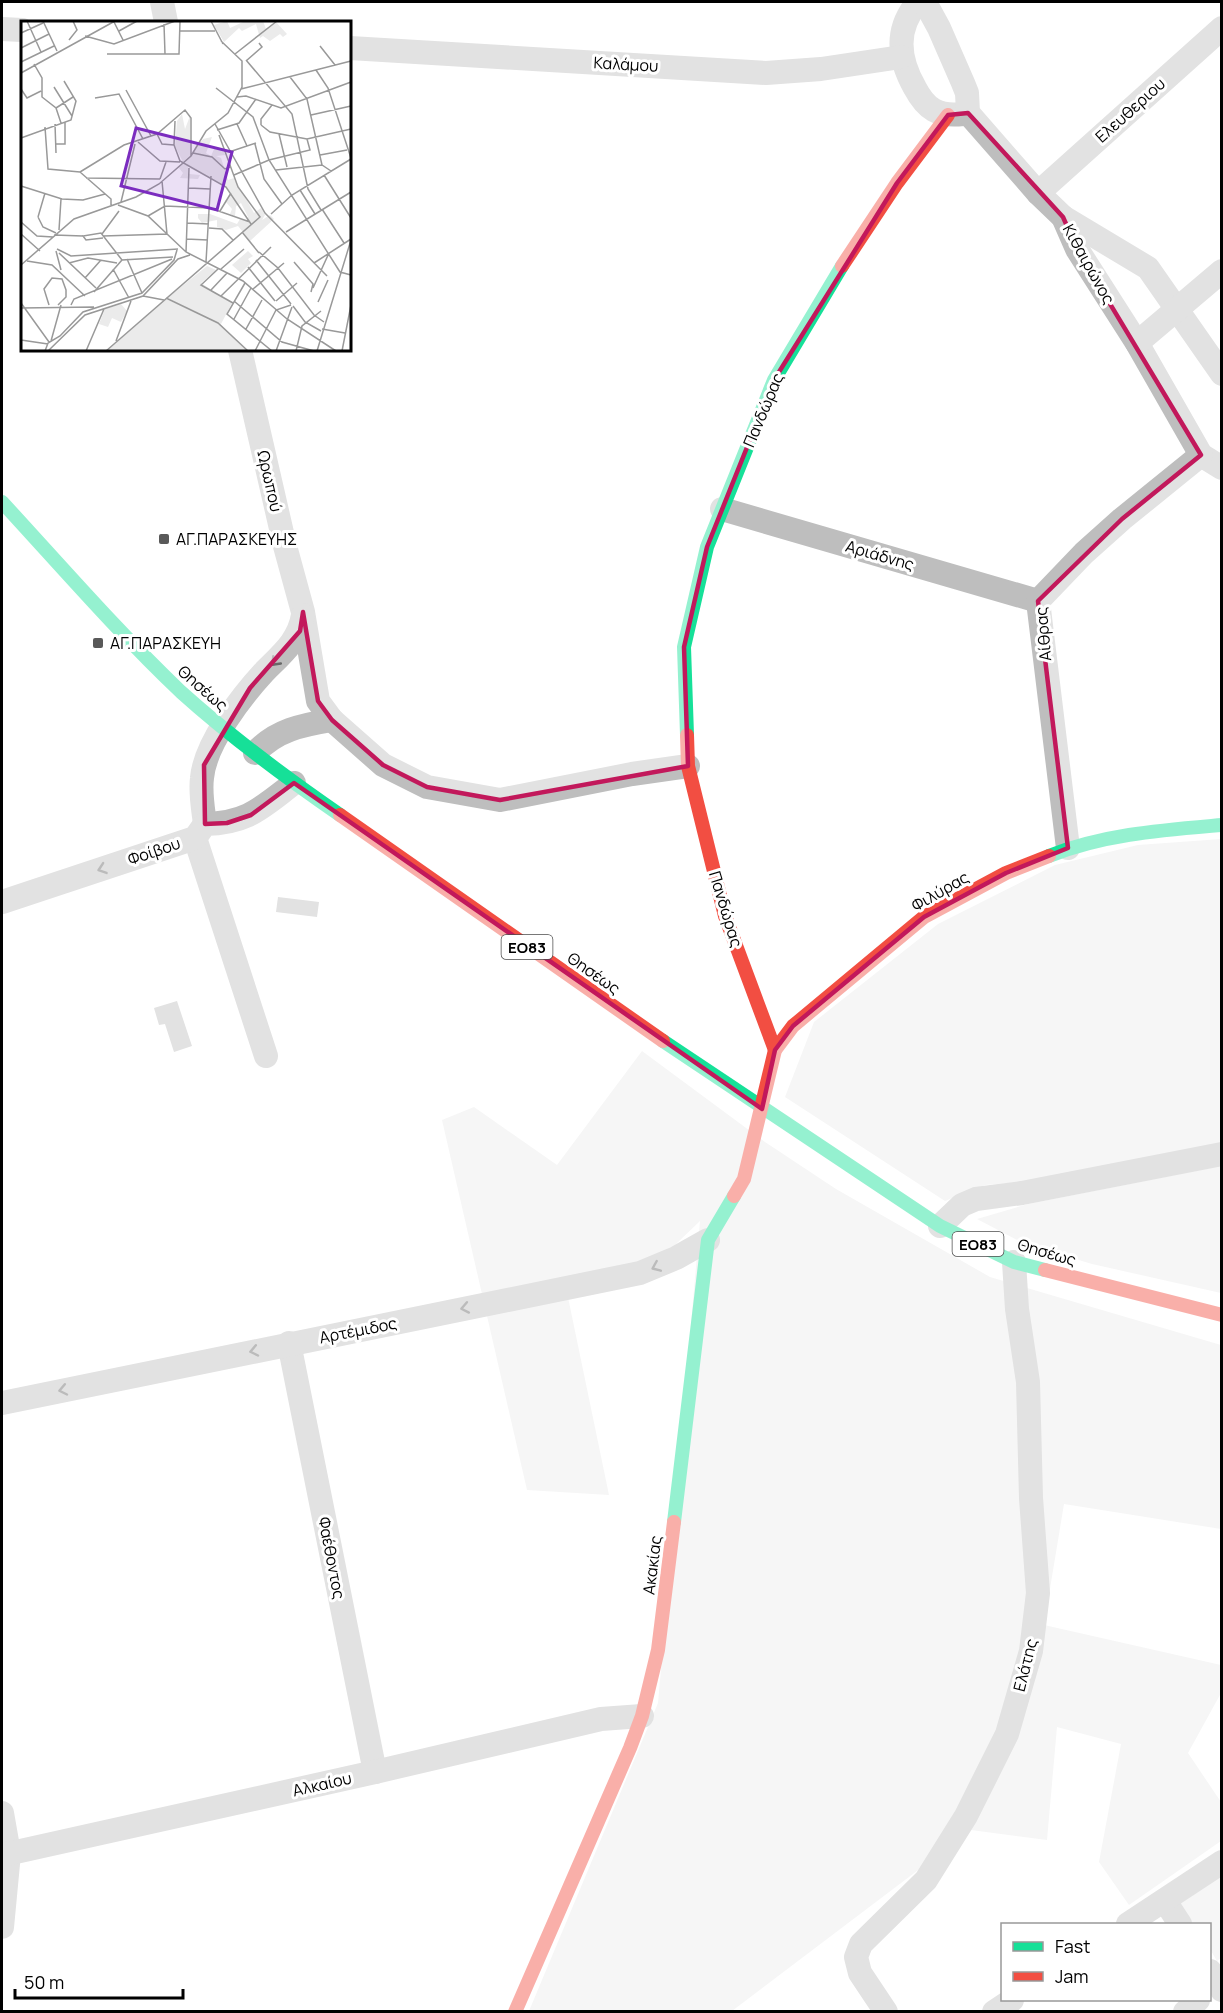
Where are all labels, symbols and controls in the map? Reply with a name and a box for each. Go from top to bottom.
inset map [21,21,351,351]
street label: Καλάμου [593,51,659,77]
street label: Ελευθεριου [1090,73,1170,147]
street label: Κιθαιρώνος [1058,220,1120,308]
street label: Πανδώρας [738,369,789,451]
street label: Ωρωπού [252,448,288,514]
place label: ΑΓ.ΠΑΡΑΣΚΕΥΗΣ [176,528,297,550]
marker: ΑΓ.ΠΑΡΑΣΚΕΥΗΣ [157,532,171,546]
street label: Αριάδνης [843,535,917,575]
street label: Αίθρας [1030,606,1056,662]
place label: ΑΓ.ΠΑΡΑΣΚΕΥΗ [110,632,221,654]
marker: ΑΓ.ΠΑΡΑΣΚΕΥΗ [91,636,105,650]
one-way arrow [271,655,282,665]
street label: Θησέως [173,660,233,716]
street label: Φοίβου [125,832,183,870]
one-way arrow [97,861,108,874]
street label: Φιλύρας [907,866,973,916]
street label: Πανδώρας [704,868,748,950]
road number: ΕΟ83 [502,935,552,959]
street label: Θησέως [563,947,625,999]
road number: ΕΟ83 [952,1232,1004,1256]
street label: Θησέως [1015,1233,1079,1271]
one-way arrow [651,1260,662,1272]
one-way arrow [461,1301,471,1314]
street label: Αρτέμιδος [317,1312,399,1348]
one-way arrow [249,1344,259,1357]
one-way arrow [58,1383,68,1396]
street label: Φαέθοντος [313,1515,351,1601]
street label: Ακακίας [637,1534,667,1596]
street label: Ελάτης [1008,1636,1042,1694]
street label: Αλκαίου [290,1767,354,1801]
legend [1001,1923,1211,2001]
text: Fast [1055,1934,1090,1958]
scale bar [15,1962,183,2000]
text: Jam [1055,1964,1089,1988]
text: 50 m [24,1970,64,1994]

